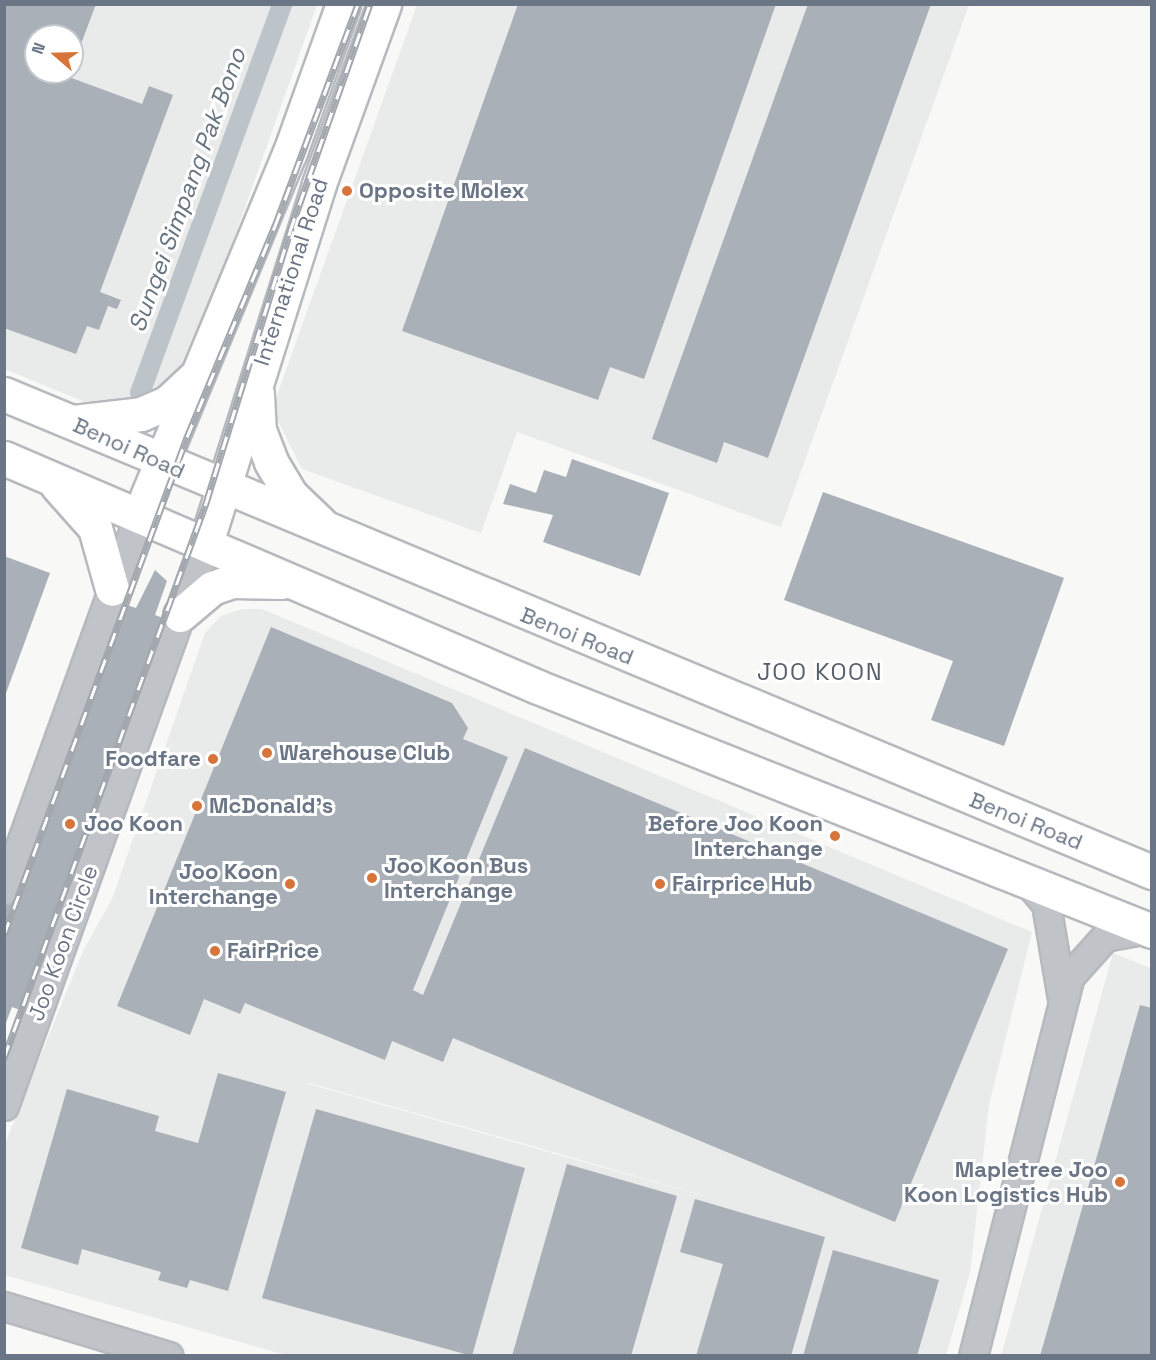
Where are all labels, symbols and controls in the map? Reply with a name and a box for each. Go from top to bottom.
north arrow [24,24,84,84]
text: N [27,40,50,57]
water label: Sungei Simpang Pak Bono [122,44,252,336]
street label: International Road [248,175,334,369]
place label: Opposite Molex [359,178,524,204]
marker: Opposite Molex [340,184,354,198]
street label: Benoi Road [69,412,189,484]
street label: Benoi Road [517,601,637,671]
district label: JOO KOON [757,658,883,686]
place label: Warehouse Club [279,740,450,766]
place label: Foodfare [105,746,201,772]
marker: Warehouse Club [260,746,274,760]
marker: Foodfare [206,752,220,766]
street label: Benoi Road [966,786,1086,856]
place label: McDonald's [209,793,333,819]
marker: McDonald's [190,799,204,813]
place label: Before Joo Koon Interchange [648,810,823,861]
place label: Joo Koon [84,811,183,837]
marker: Joo Koon [61,815,79,833]
marker: Before Joo Koon Interchange [828,829,842,843]
place label: Joo Koon Bus Interchange [384,852,528,903]
place label: Joo Koon Interchange [149,858,278,909]
street label: Joo Koon Circle [23,862,103,1024]
marker: Joo Koon Bus Interchange [365,871,379,885]
place label: Fairprice Hub [672,871,813,897]
marker: Joo Koon Interchange [283,877,297,891]
marker: Fairprice Hub [653,877,667,891]
place label: FairPrice [227,938,319,964]
marker: FairPrice [208,944,222,958]
place label: Mapletree Joo Koon Logistics Hub [904,1156,1108,1208]
marker: Mapletree Joo Koon Logistics Hub [1113,1175,1127,1189]

